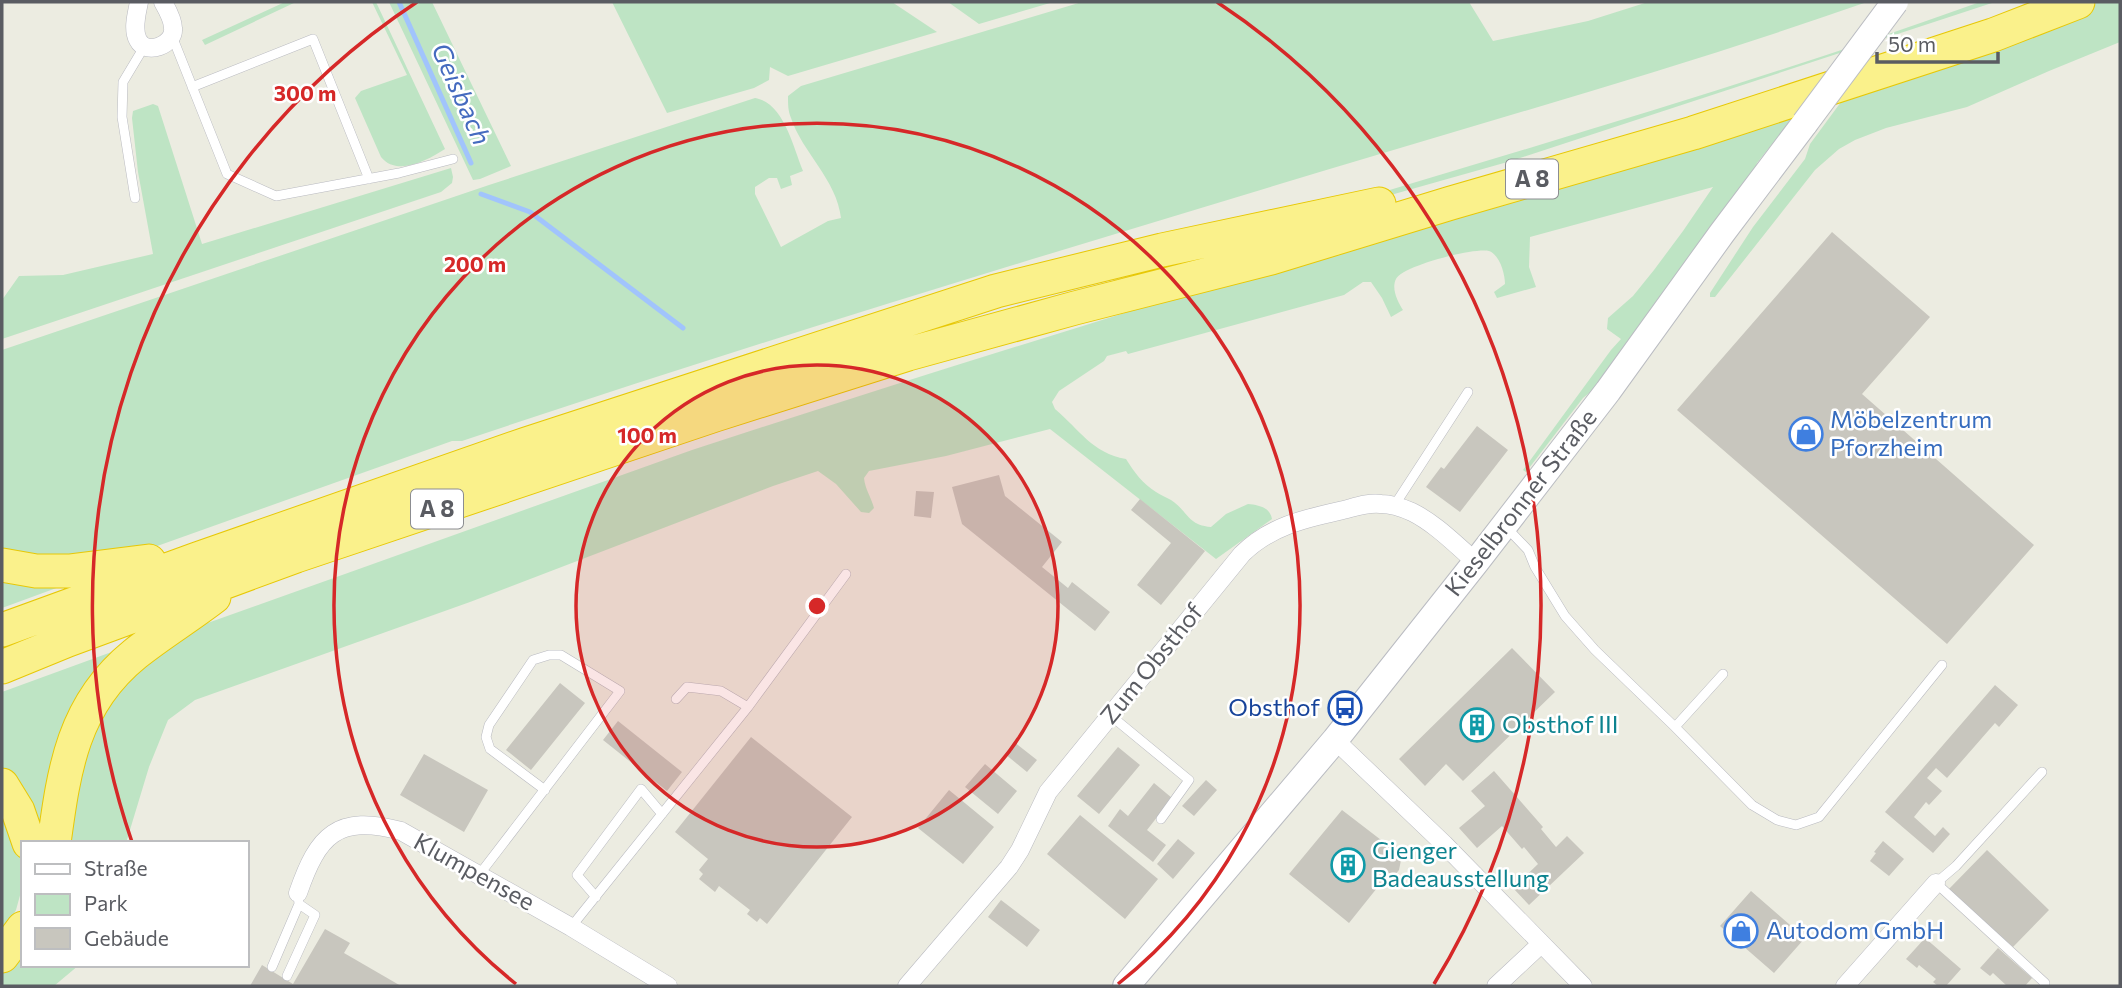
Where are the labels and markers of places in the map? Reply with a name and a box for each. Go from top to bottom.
place label: Möbelzentrum Pforzheim [1830,404,1992,461]
shop icon: Möbelzentrum Pforzheim [1787,415,1825,453]
centre of rings [805,594,829,618]
bus stop icon: Obsthof [1326,689,1364,727]
place label: Obsthof [1228,692,1321,721]
building icon: Obsthof III [1458,706,1496,744]
place label: Obsthof III [1502,709,1618,738]
place label: Gienger Badeausstellung [1372,835,1549,892]
building icon: Gienger Badeausstellung [1329,846,1367,884]
shop icon: Autodom GmbH [1722,912,1760,950]
place label: Autodom GmbH [1766,915,1944,944]

